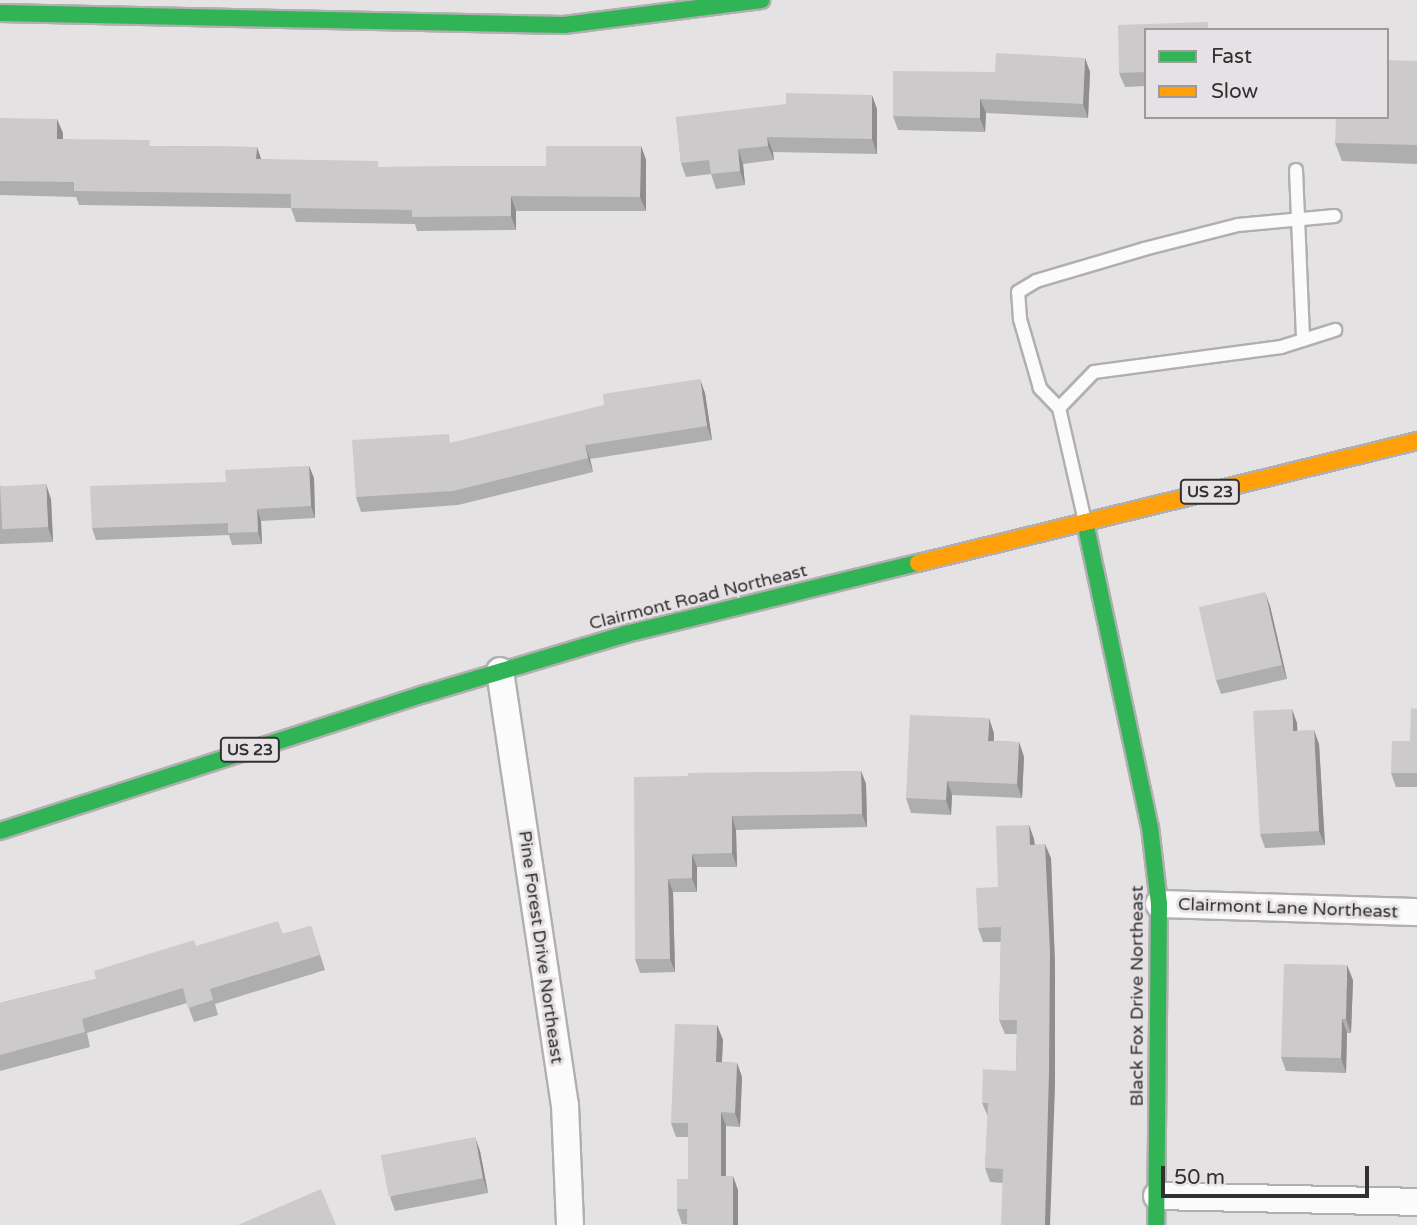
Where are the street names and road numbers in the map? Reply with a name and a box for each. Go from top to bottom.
road number: US 23 [1178,480,1242,505]
street label: Clairmont Road Northeast [587,559,809,635]
road number: US 23 [218,737,282,762]
street label: Pine Forest Drive Northeast [514,829,568,1065]
street label: Black Fox Drive Northeast [1126,885,1148,1107]
street label: Clairmont Lane Northeast [1178,893,1398,923]

